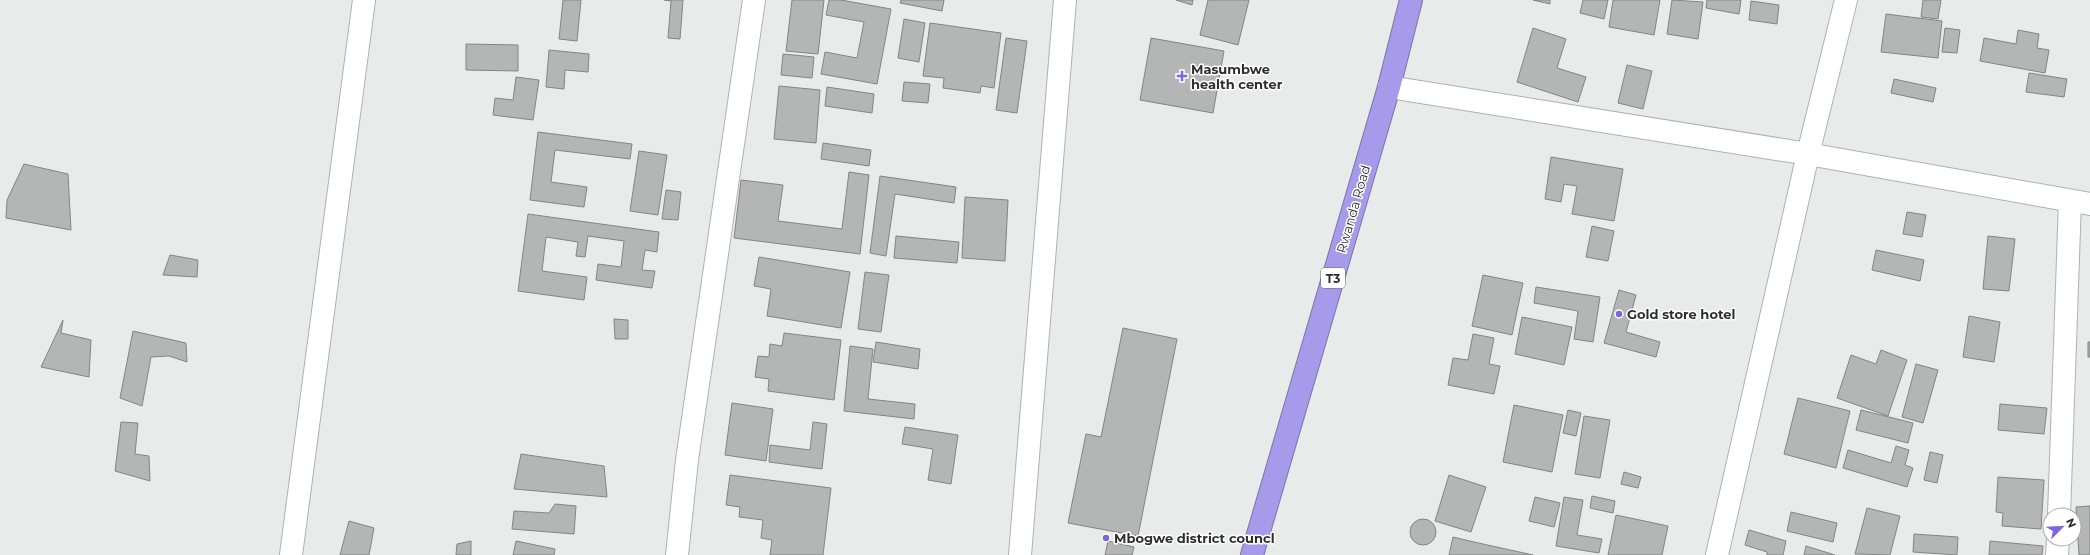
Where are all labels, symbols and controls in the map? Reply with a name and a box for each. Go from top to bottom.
place label: Masumbwe health center [1191,61,1283,92]
marker: Masumbwe health center [1176,70,1188,82]
street label: Rwanda Road [1333,163,1373,255]
road number: T3 [1321,268,1345,288]
place label: Gold store hotel [1627,306,1735,322]
marker: Gold store hotel [1614,309,1624,319]
north arrow [2042,507,2082,547]
text: N [2063,516,2079,530]
place label: Mbogwe district councl [1114,530,1275,546]
marker: Mbogwe district councl [1101,533,1111,543]

